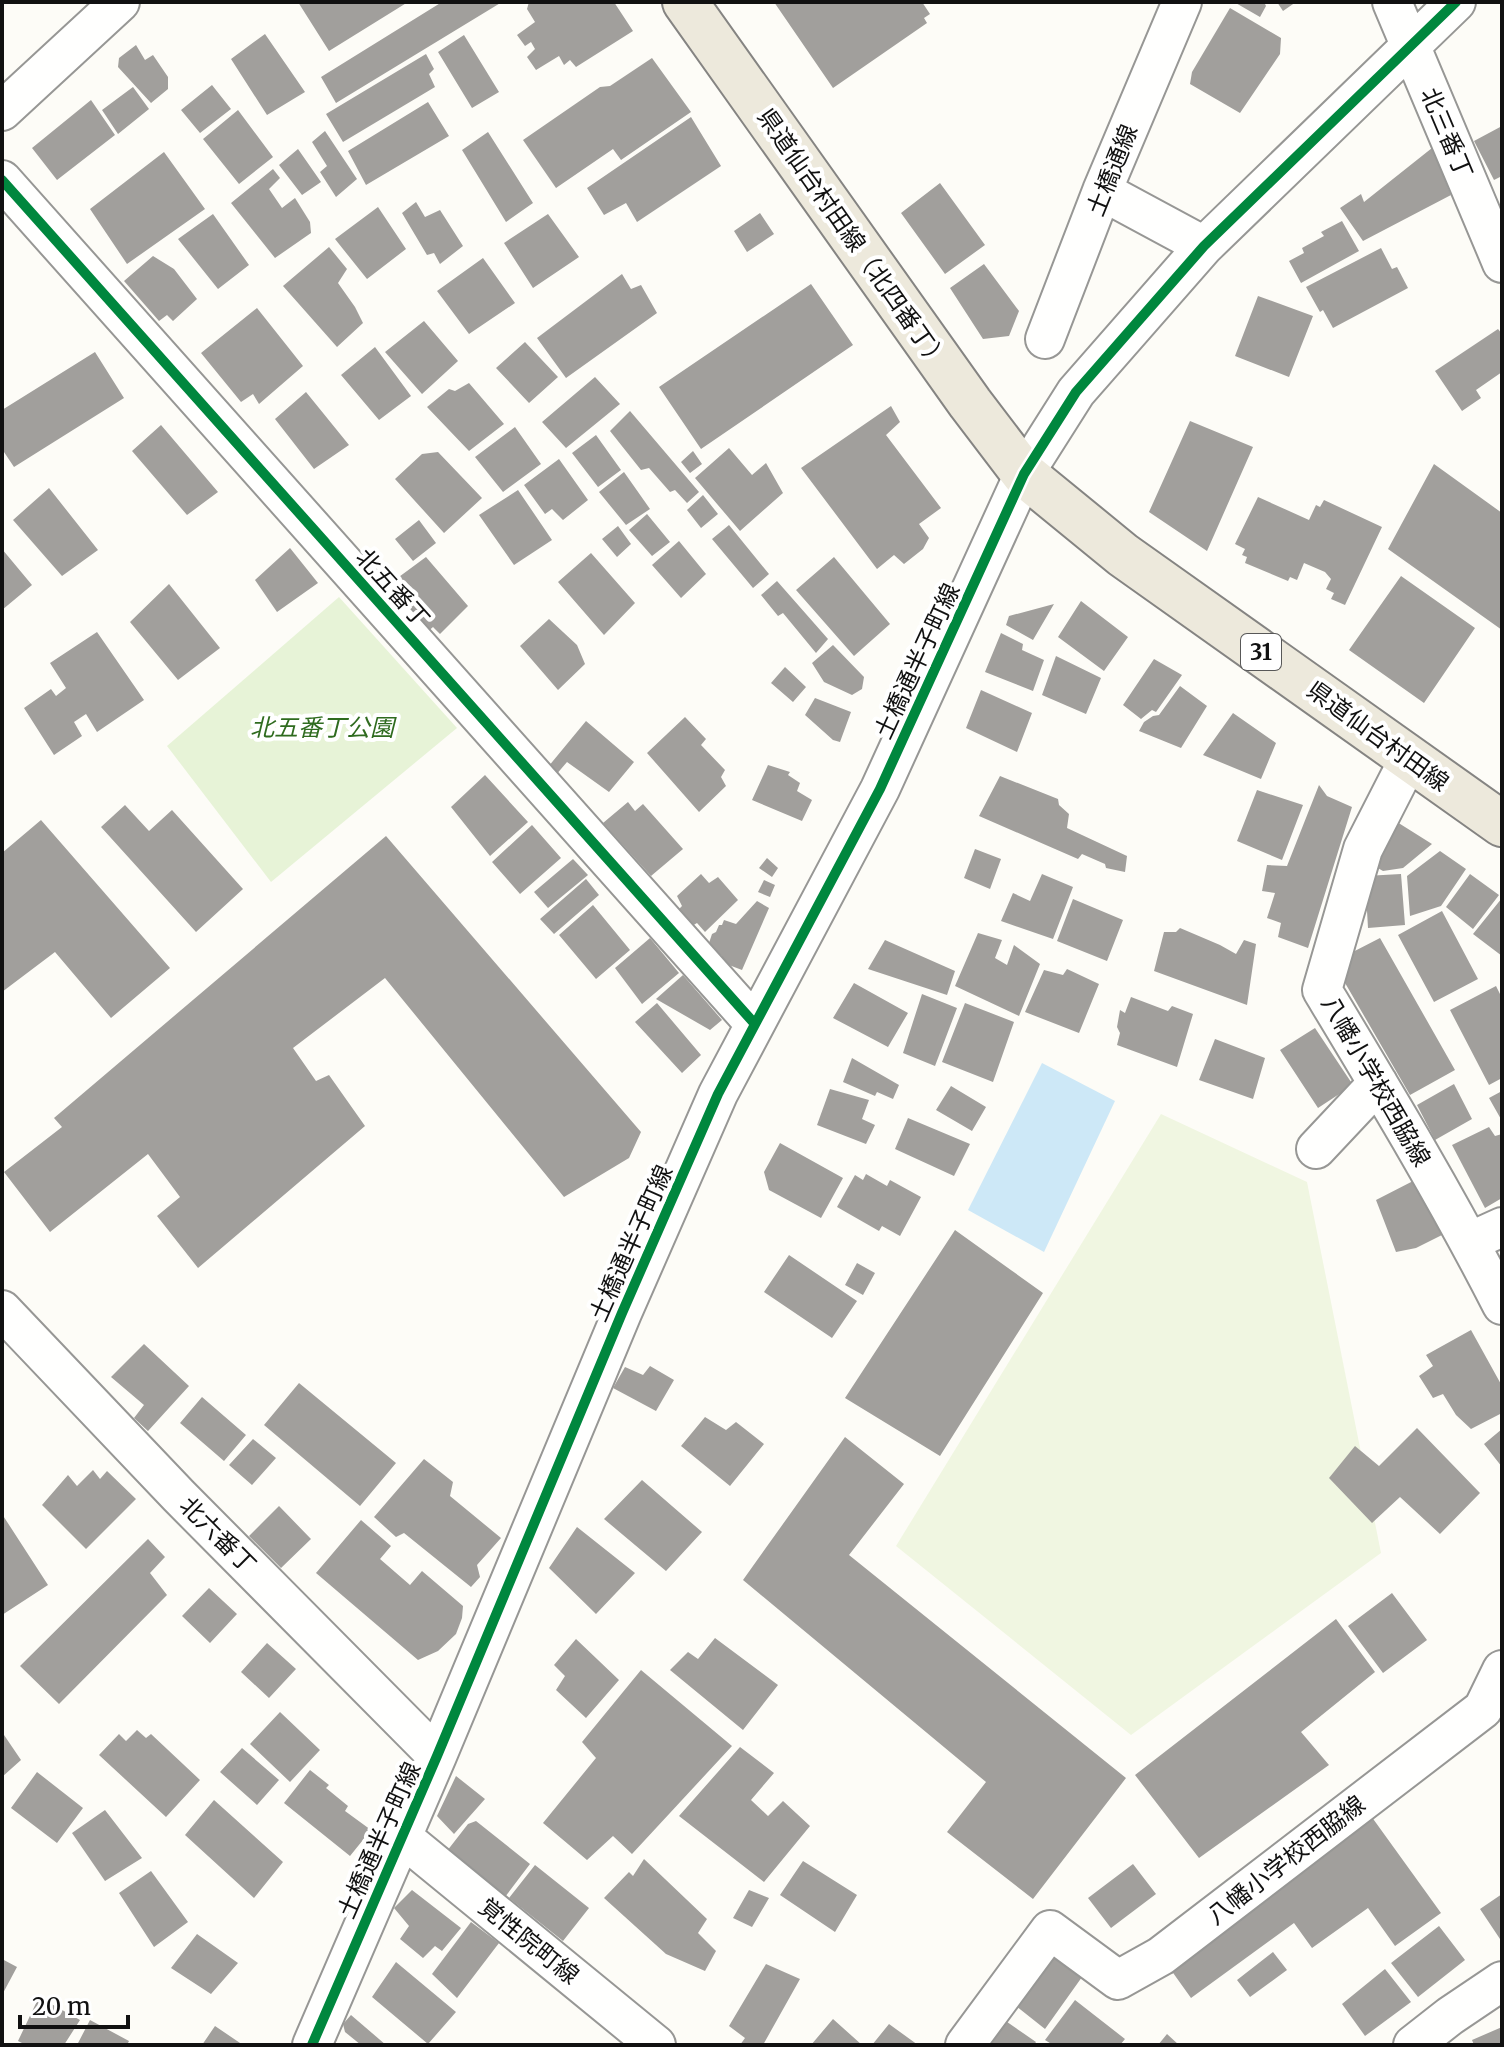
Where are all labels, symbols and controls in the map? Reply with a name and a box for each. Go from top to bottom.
street label: 北三番丁 [1414,83,1480,183]
street label: 県道仙台村田線（北四番丁） [751,102,955,376]
street label: 土橋通線 [1080,120,1144,220]
street label: 北五番丁 [349,542,437,634]
street label: 土橋通半子町線 [867,578,967,744]
road number: 31 [1241,634,1281,670]
street label: 県道仙台村田線 [1301,674,1455,798]
park label: 北五番丁公園 [250,712,397,743]
street label: 八幡小学校西脇線 [1315,990,1437,1172]
street label: 土橋通半子町線 [583,1160,679,1326]
street label: 北六番丁 [173,1490,263,1580]
street label: 土橋通半子町線 [331,1757,427,1923]
street label: 八幡小学校西脇線 [1201,1789,1371,1931]
street label: 覚性院町線 [473,1891,585,1991]
scale bar [20,1979,128,2029]
text: 20 m [32,1991,91,2022]

